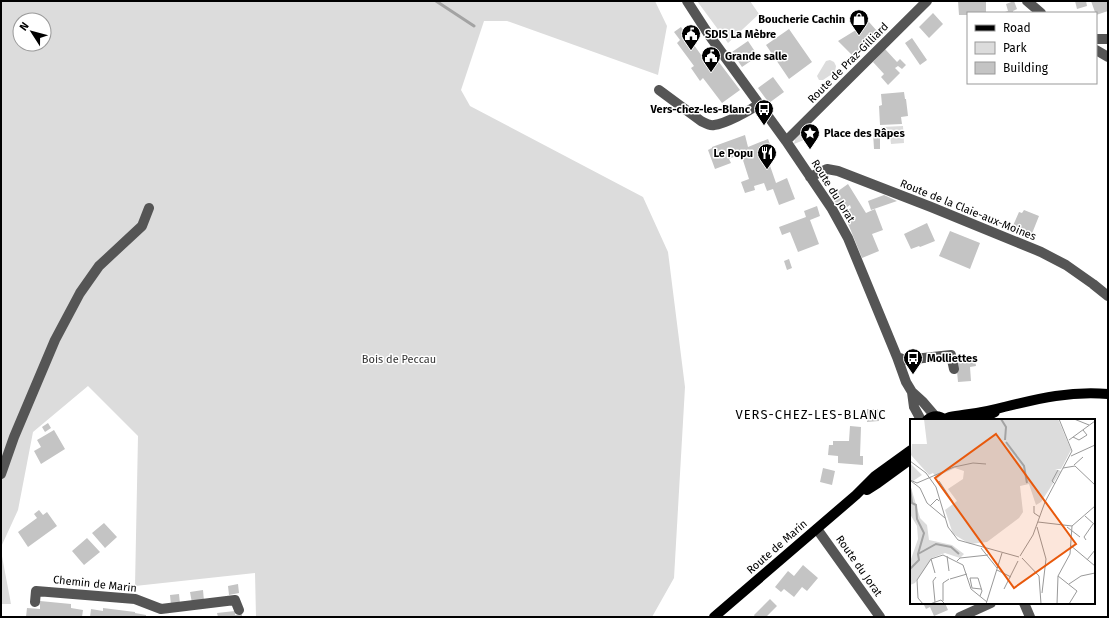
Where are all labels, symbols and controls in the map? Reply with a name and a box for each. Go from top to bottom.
shop icon: Boucherie Cachin [848,8,870,36]
north arrow [12,12,52,52]
legend [967,12,1097,84]
place label: Boucherie Cachin [758,13,845,26]
text: N [17,20,32,33]
street label: Route de Praz-Gilliard [805,20,891,106]
text: Road [1003,21,1031,35]
public building icon: SDIS La Mèbre [680,23,702,51]
place label: SDIS La Mèbre [705,28,776,41]
text: Park [1003,41,1027,55]
public building icon: Grande salle [700,45,722,73]
place label: Grande salle [725,50,787,63]
text: Building [1003,61,1049,75]
bus stop icon: Vers-chez-les-Blanc [753,98,775,126]
place label: Vers-chez-les-Blanc [650,103,751,116]
place icon: Place des Râpes [799,122,821,150]
place label: Place des Râpes [824,127,905,140]
restaurant icon: Le Popu [756,142,778,170]
place label: Le Popu [713,147,753,160]
street label: Route du Jorat [809,157,857,225]
street label: Route de la Claie-aux-Moines [898,177,1038,243]
bus stop icon: Molliettes [902,347,924,375]
place label: Molliettes [927,352,978,365]
park label: Bois de Peccau [362,353,436,366]
district label: VERS-CHEZ-LES-BLANC [735,407,887,422]
inset map [910,419,1095,604]
street label: Route de Marin [744,517,810,577]
street label: Route du Jorat [833,533,885,599]
street label: Chemin de Marin [52,573,138,595]

